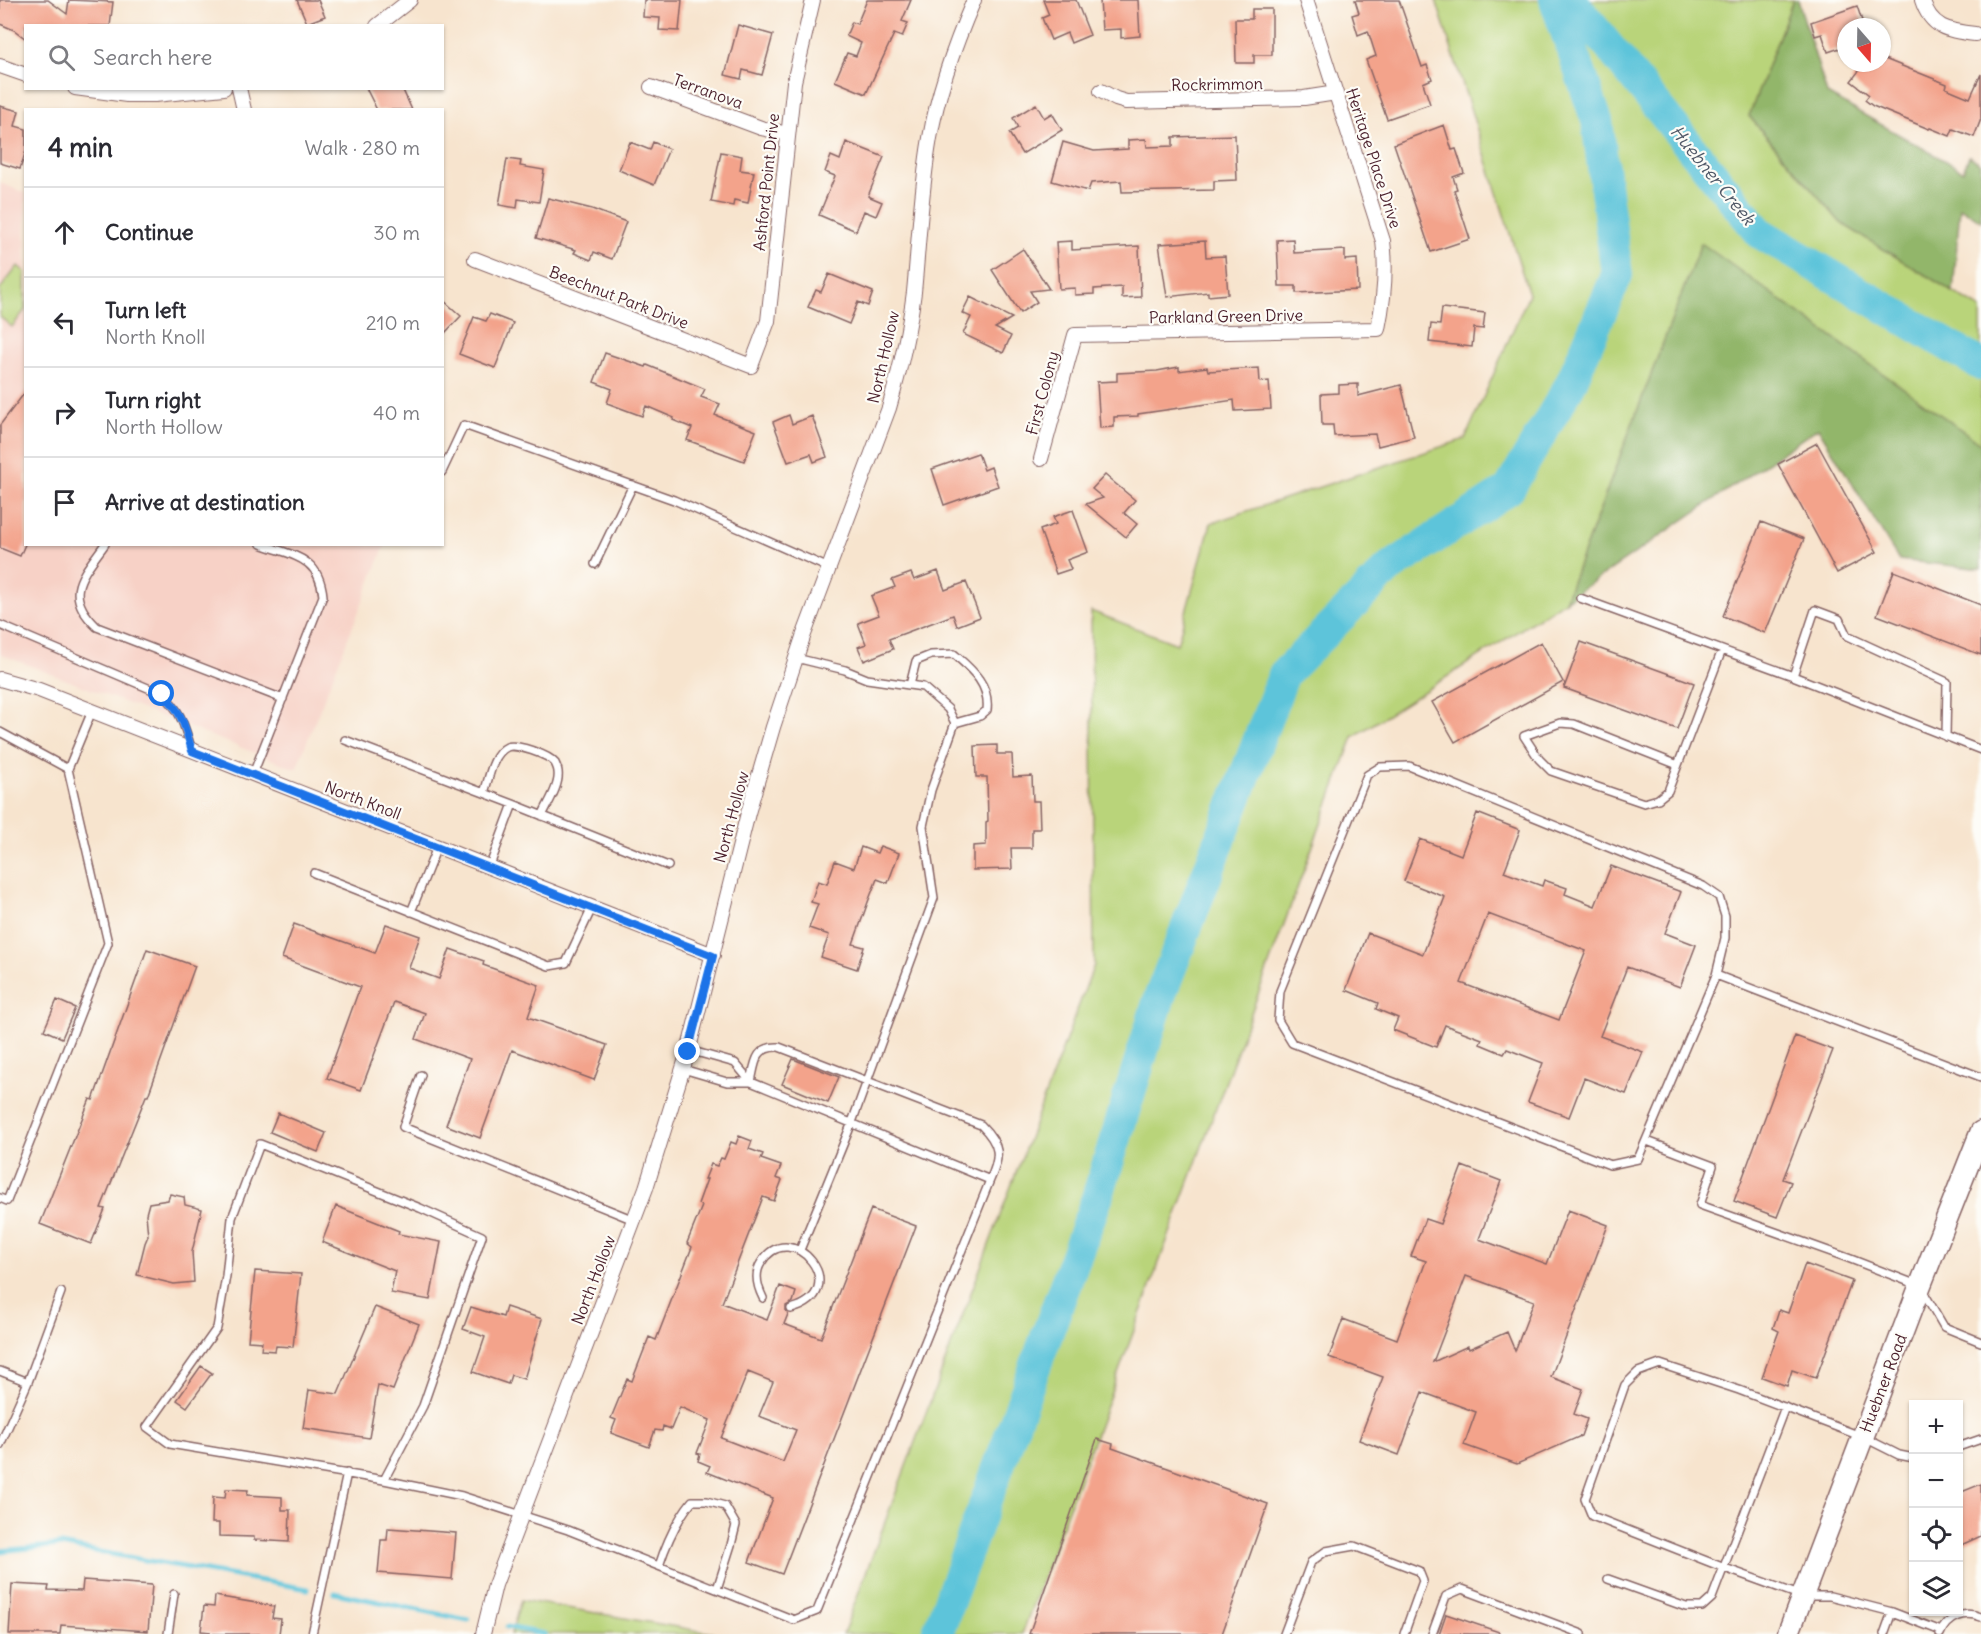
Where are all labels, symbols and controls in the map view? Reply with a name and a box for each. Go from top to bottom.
north arrow [1837,18,1891,72]
search box [24,24,444,90]
icon: search [45,41,78,74]
text: Search here [93,43,212,71]
street label: Terranova [670,69,746,113]
street label: Rockrimmon [1171,73,1263,95]
street label: Heritage Place Drive [1342,85,1406,231]
street label: Ashford Point Drive [749,112,783,252]
water label: Huebner Creek [1666,120,1761,231]
text: 4 min [48,131,113,164]
text: Walk · 280 m [304,135,420,160]
icon: ahead [48,216,81,249]
text: Continue [105,218,194,246]
text: 30 m [373,220,420,245]
street label: Beechnut Park Drive [547,261,691,333]
text: Turn left [105,296,186,324]
street label: Parkland Green Drive [1149,305,1303,327]
icon: left [48,306,81,339]
street label: North Hollow [863,309,903,405]
text: 210 m [366,310,420,335]
text: North Knoll [105,324,205,349]
street label: First Colony [1021,349,1063,437]
text: Turn right [105,386,201,414]
icon: right [48,396,81,429]
text: 40 m [373,400,420,425]
text: North Hollow [105,414,223,439]
icon: arrive [48,486,81,519]
text: Arrive at destination [105,488,305,516]
route start [148,680,174,706]
street label: North Hollow [709,769,753,865]
street label: North Knoll [322,776,404,824]
route end [674,1038,700,1064]
street label: North Hollow [567,1232,619,1328]
street label: Huebner Road [1855,1331,1911,1435]
map controls [1909,1400,1963,1616]
button: + [1909,1400,1963,1454]
button: − [1909,1454,1963,1508]
button: locate [1909,1508,1963,1562]
button: layers [1909,1562,1963,1616]

